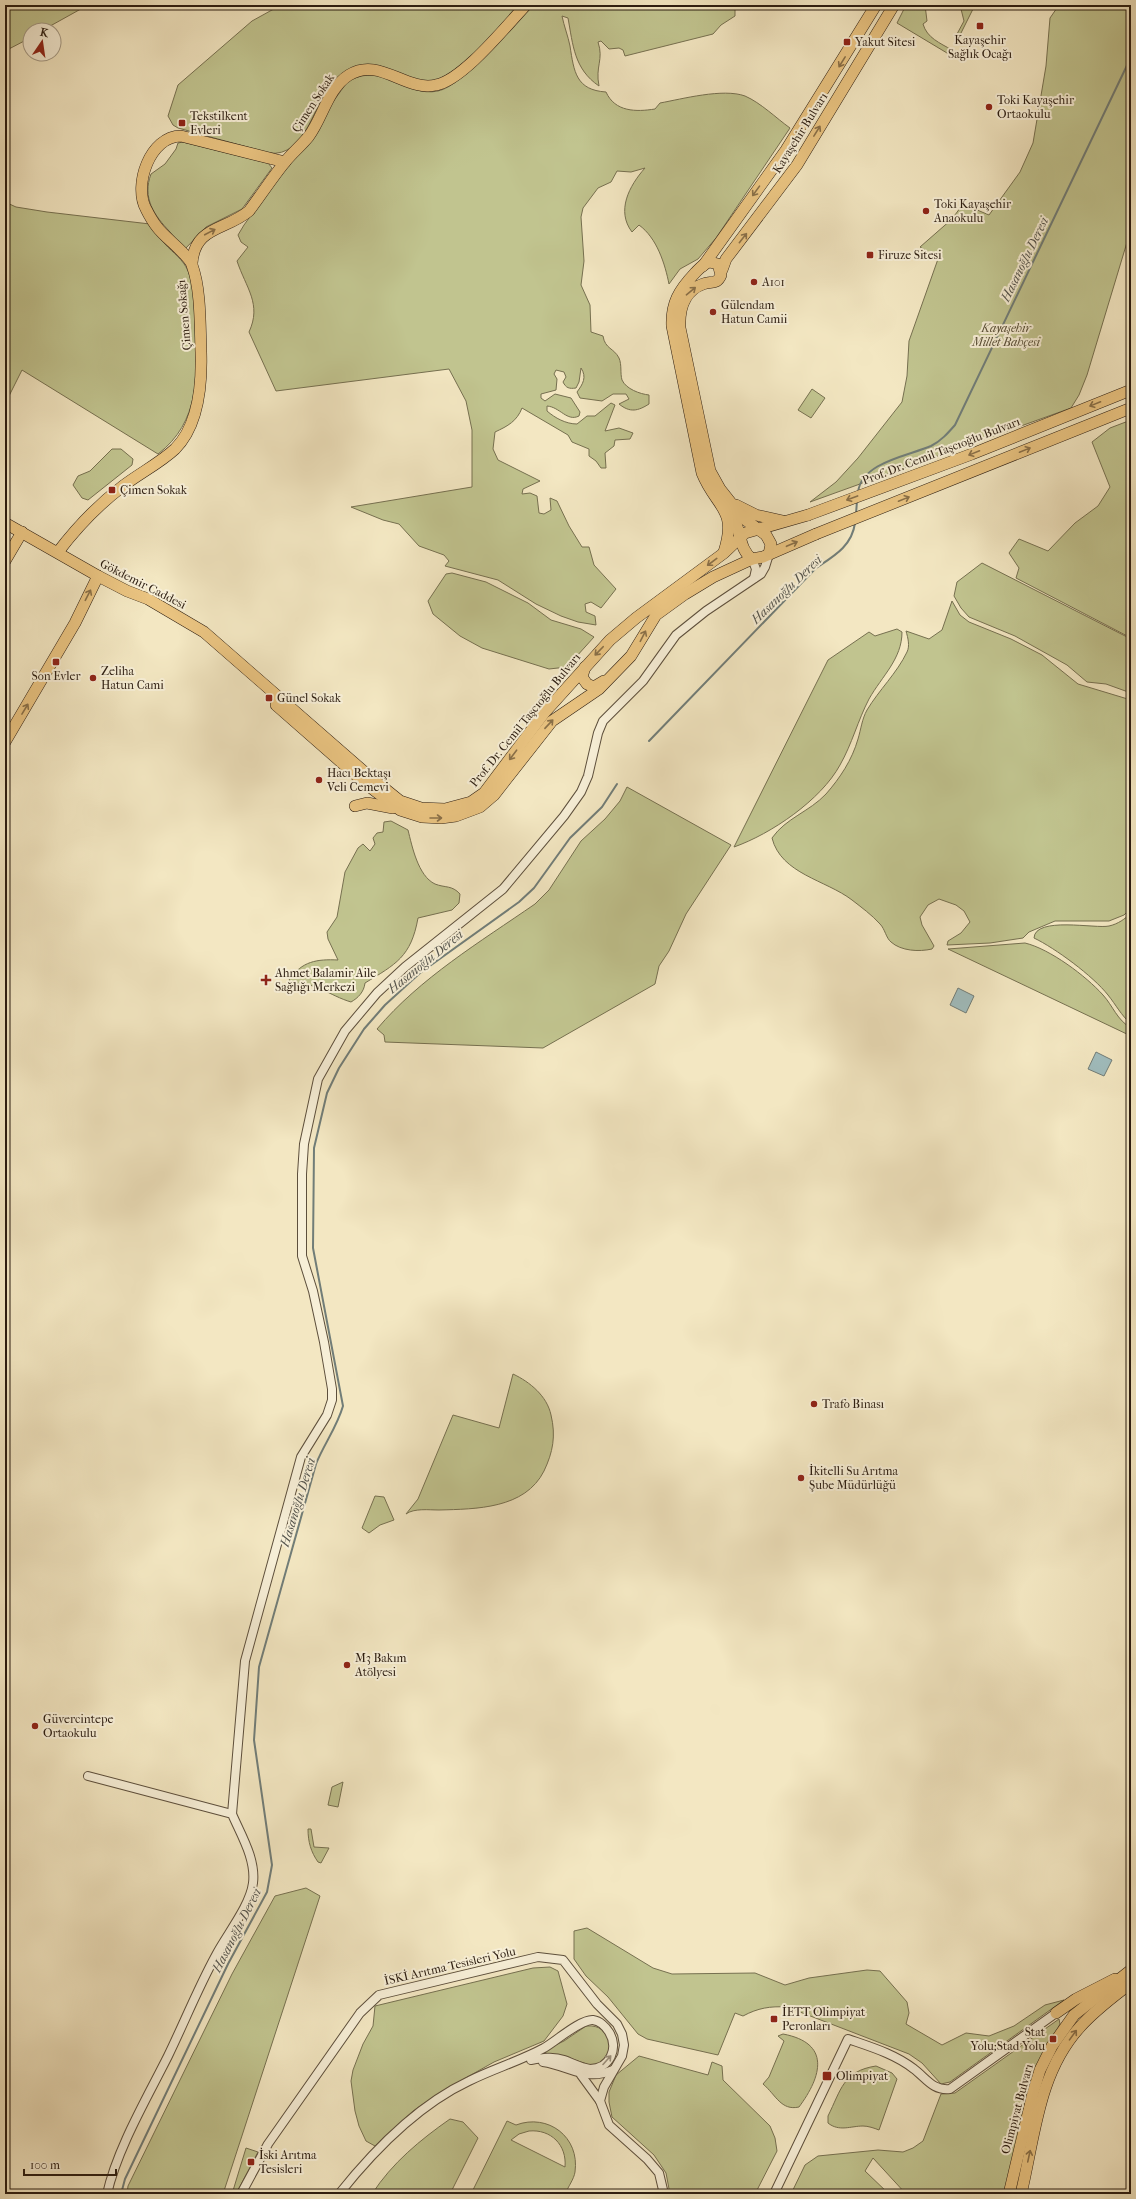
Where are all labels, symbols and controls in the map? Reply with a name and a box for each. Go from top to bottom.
marker: Kayaşehir Sağlık Ocağı [975,21,985,31]
north arrow [22,22,62,62]
text: K [39,26,50,40]
place label: Kayaşehir Sağlık Ocağı [948,33,1012,61]
place label: Yakut Sitesi [854,35,916,49]
marker: Yakut Sitesi [842,37,852,47]
one-way arrow [837,56,845,68]
street label: Çimen Sokak [289,70,338,135]
street label: Kayaşehir Bulvarı [770,90,831,176]
place label: Toki Kayaşehir Ortaokulu [997,93,1075,121]
marker: Toki Kayaşehir Ortaokulu [984,102,994,112]
place label: Tekstilkent Evleri [190,109,249,137]
marker: Tekstilkent Evleri [177,118,187,128]
one-way arrow [814,125,822,137]
one-way arrow [752,186,760,197]
place label: Toki Kayaşehir Anaokulu [933,197,1012,225]
marker: Toki Kayaşehir Anaokulu [921,206,931,216]
water label: Hasanoğlu Deresi [997,213,1052,305]
one-way arrow [204,228,216,236]
one-way arrow [738,232,747,243]
place label: Firuze Sitesi [878,248,942,262]
marker: Firuze Sitesi [865,250,875,260]
place label: A101 [761,275,785,289]
marker: A101 [749,277,759,287]
street label: Çimen Sokağı [174,279,194,351]
one-way arrow [686,287,697,296]
place label: Gülendam Hatun Camii [721,298,788,326]
marker: Gülendam Hatun Camii [708,307,718,317]
park label: Kayaşehir Millet Bahçesi [971,321,1041,349]
one-way arrow [1089,401,1101,409]
street label: Prof. Dr. Cemil Taşcıoğlu Bulvarı [860,414,1023,489]
one-way arrow [1018,446,1030,454]
one-way arrow [969,449,981,457]
place label: Çimen Sokak [120,483,188,497]
marker: Çimen Sokak [107,485,117,495]
one-way arrow [898,494,910,502]
one-way arrow [847,495,859,503]
one-way arrow [786,540,798,547]
water label: Hasanoğlu Deresi [747,551,826,627]
street label: Gökdemir Caddesi [98,556,189,612]
one-way arrow [706,558,717,567]
one-way arrow [85,590,93,602]
one-way arrow [640,631,647,643]
one-way arrow [594,646,604,656]
street label: Prof. Dr. Cemil Taşcıoğlu Bulvarı [467,650,584,790]
marker: Son Evler [51,657,61,667]
place label: Zeliha Hatun Cami [101,664,164,692]
place label: Son Evler [31,669,81,683]
marker: Zeliha Hatun Cami [88,673,98,683]
place label: Günel Sokak [277,691,342,705]
marker: Günel Sokak [264,693,274,703]
one-way arrow [22,703,30,715]
one-way arrow [545,719,554,730]
one-way arrow [509,749,517,760]
place label: Hacı Bektaşı Veli Cemevi [326,766,392,794]
marker: Hacı Bektaşı Veli Cemevi [314,775,324,785]
one-way arrow [429,814,442,822]
water label: Hasanoğlu Deresi [384,926,467,997]
place label: Ahmet Balamir Aile Sağlığı Merkezi [274,966,376,994]
marker: Ahmet Balamir Aile Sağlığı Merkezi [260,974,272,986]
place label: Trafo Binası [822,1397,885,1411]
marker: Trafo Binası [809,1399,819,1409]
water label: Hasanoğlu Deresi [277,1455,318,1549]
place label: İkitelli Su Arıtma Şube Müdürlüğü [809,1463,898,1492]
marker: İkitelli Su Arıtma Şube Müdürlüğü [796,1473,806,1483]
place label: M3 Bakım Atölyesi [354,1651,407,1679]
marker: M3 Bakım Atölyesi [342,1660,352,1670]
place label: Güvercintepe Ortaokulu [43,1712,113,1740]
marker: Güvercintepe Ortaokulu [30,1721,40,1731]
water label: Hasanoğlu Deresi [208,1885,265,1976]
street label: İSKİ Arıtma Tesisleri Yolu [383,1943,517,1988]
place label: İETT Olimpiyat Peronları [782,2004,866,2033]
marker: İETT Olimpiyat Peronları [769,2014,779,2024]
place label: Stat Yolu;Stad Yolu [970,2025,1046,2053]
one-way arrow [1069,2030,1077,2041]
marker: Stat Yolu;Stad Yolu [1048,2034,1058,2044]
one-way arrow [603,2055,612,2065]
street label: Olimpiyat Bulvarı [998,2062,1036,2156]
place label: Olimpiyat [836,2069,889,2083]
marker: Olimpiyat [821,2070,833,2082]
place label: İski Arıtma Tesisleri [259,2147,317,2176]
one-way arrow [1026,2150,1034,2163]
scale bar [24,2151,116,2177]
marker: İski Arıtma Tesisleri [246,2157,256,2167]
text: 100 m [30,2158,60,2172]

